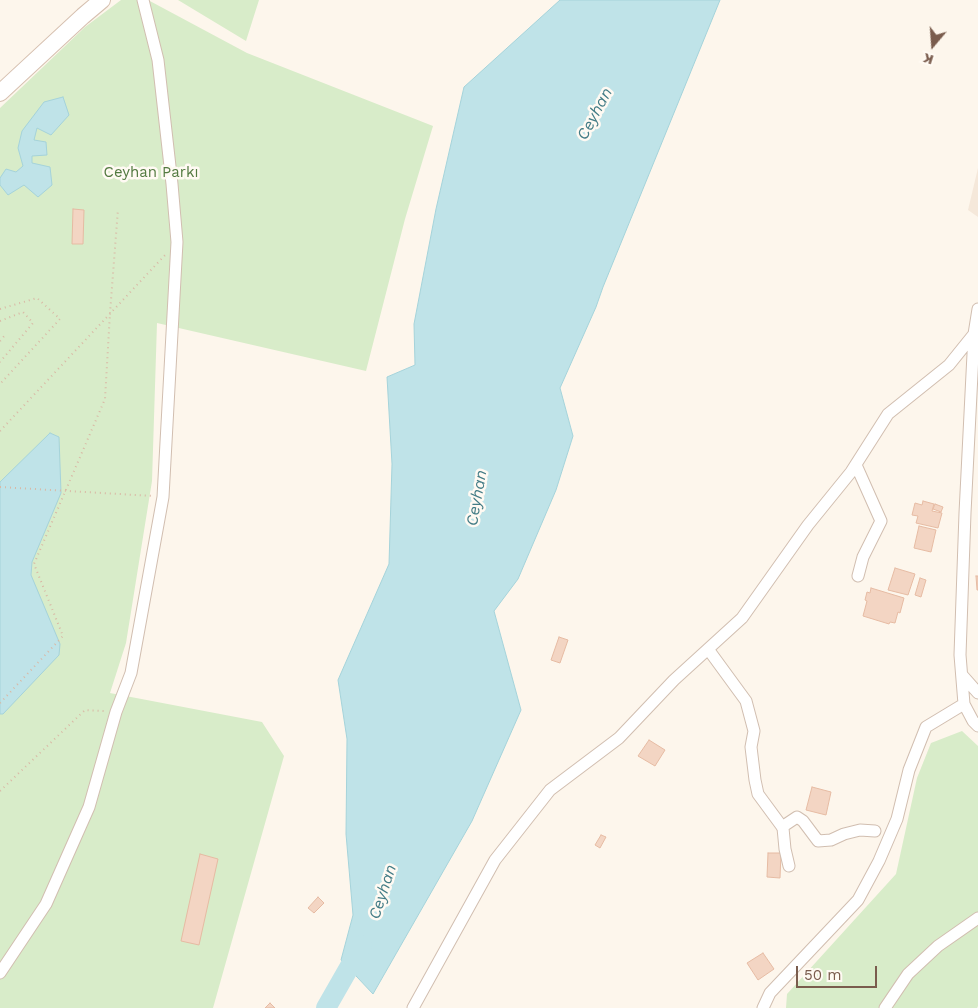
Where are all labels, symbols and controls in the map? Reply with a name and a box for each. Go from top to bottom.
north arrow [908,20,958,70]
text: K [921,50,935,68]
water label: Ceyhan [573,85,617,143]
park label: Ceyhan Parkı [104,164,198,182]
water label: Ceyhan [463,469,491,527]
water label: Ceyhan [365,862,401,922]
scale bar [798,956,879,988]
text: 50 m [804,966,841,984]

